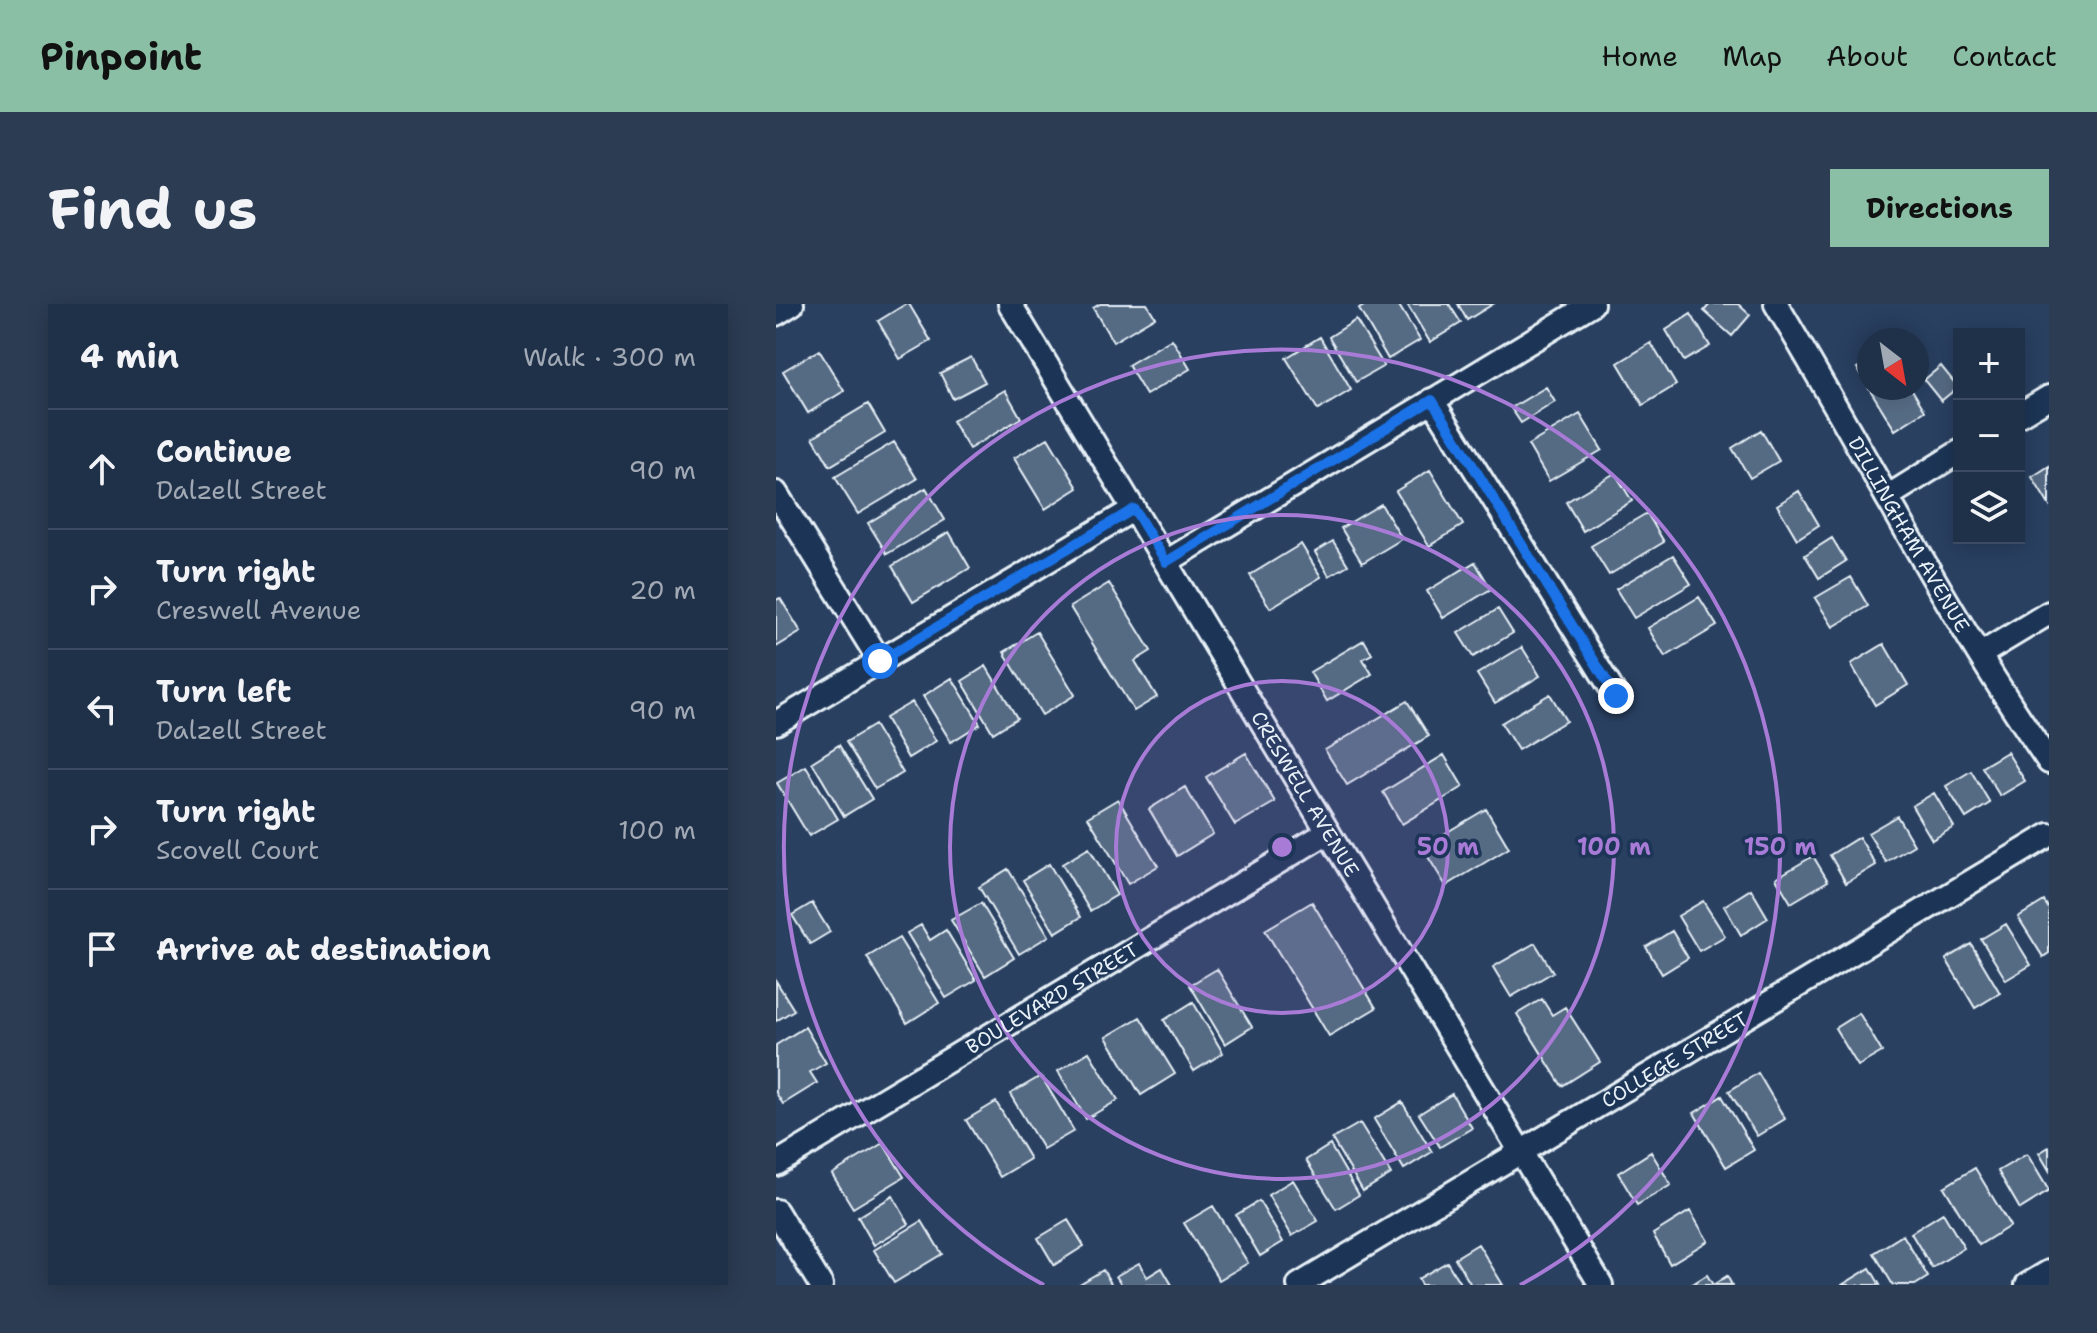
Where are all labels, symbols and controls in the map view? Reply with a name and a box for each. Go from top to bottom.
text: Pinpoint [40,31,202,82]
text: Home [1601,37,1678,75]
text: Map [1722,37,1782,75]
text: About [1826,37,1908,75]
text: Contact [1952,37,2057,75]
button: Directions [1830,169,2049,247]
text: Find us [48,171,257,246]
north arrow [1857,328,1929,400]
map controls [1953,328,2025,544]
button: + [1953,328,2025,400]
text: 4 min [80,333,179,379]
text: Walk · 300 m [523,339,696,374]
button: − [1953,400,2025,472]
text: Continue [156,431,292,472]
street label: DILLINGHAM AVENUE [1842,432,1976,637]
icon: ahead [80,447,124,491]
text: 90 m [629,452,696,487]
text: Dalzell Street [156,472,327,507]
button: layers [1953,472,2025,544]
text: Turn right [156,551,315,592]
icon: right [80,567,124,611]
text: 20 m [629,572,696,607]
text: Creswell Avenue [156,592,361,627]
route start [862,643,898,679]
text: Turn left [156,671,291,712]
route end [1598,678,1634,714]
icon: left [80,687,124,731]
text: 90 m [629,692,696,727]
street label: CRESWELL AVENUE [1245,706,1365,882]
text: Dalzell Street [156,712,327,747]
text: Turn right [156,791,315,832]
icon: right [80,807,124,851]
text: 100 m [618,812,696,847]
text: 50 m [1417,831,1479,863]
text: 100 m [1577,831,1651,863]
text: 150 m [1744,831,1816,863]
text: Scovell Court [156,832,319,867]
centre of rings [1268,833,1296,861]
icon: arrive [80,927,124,971]
text: Arrive at destination [156,929,491,970]
street label: BOULEVARD STREET [961,936,1143,1060]
street label: COLLEGE STREET [1596,1006,1753,1114]

